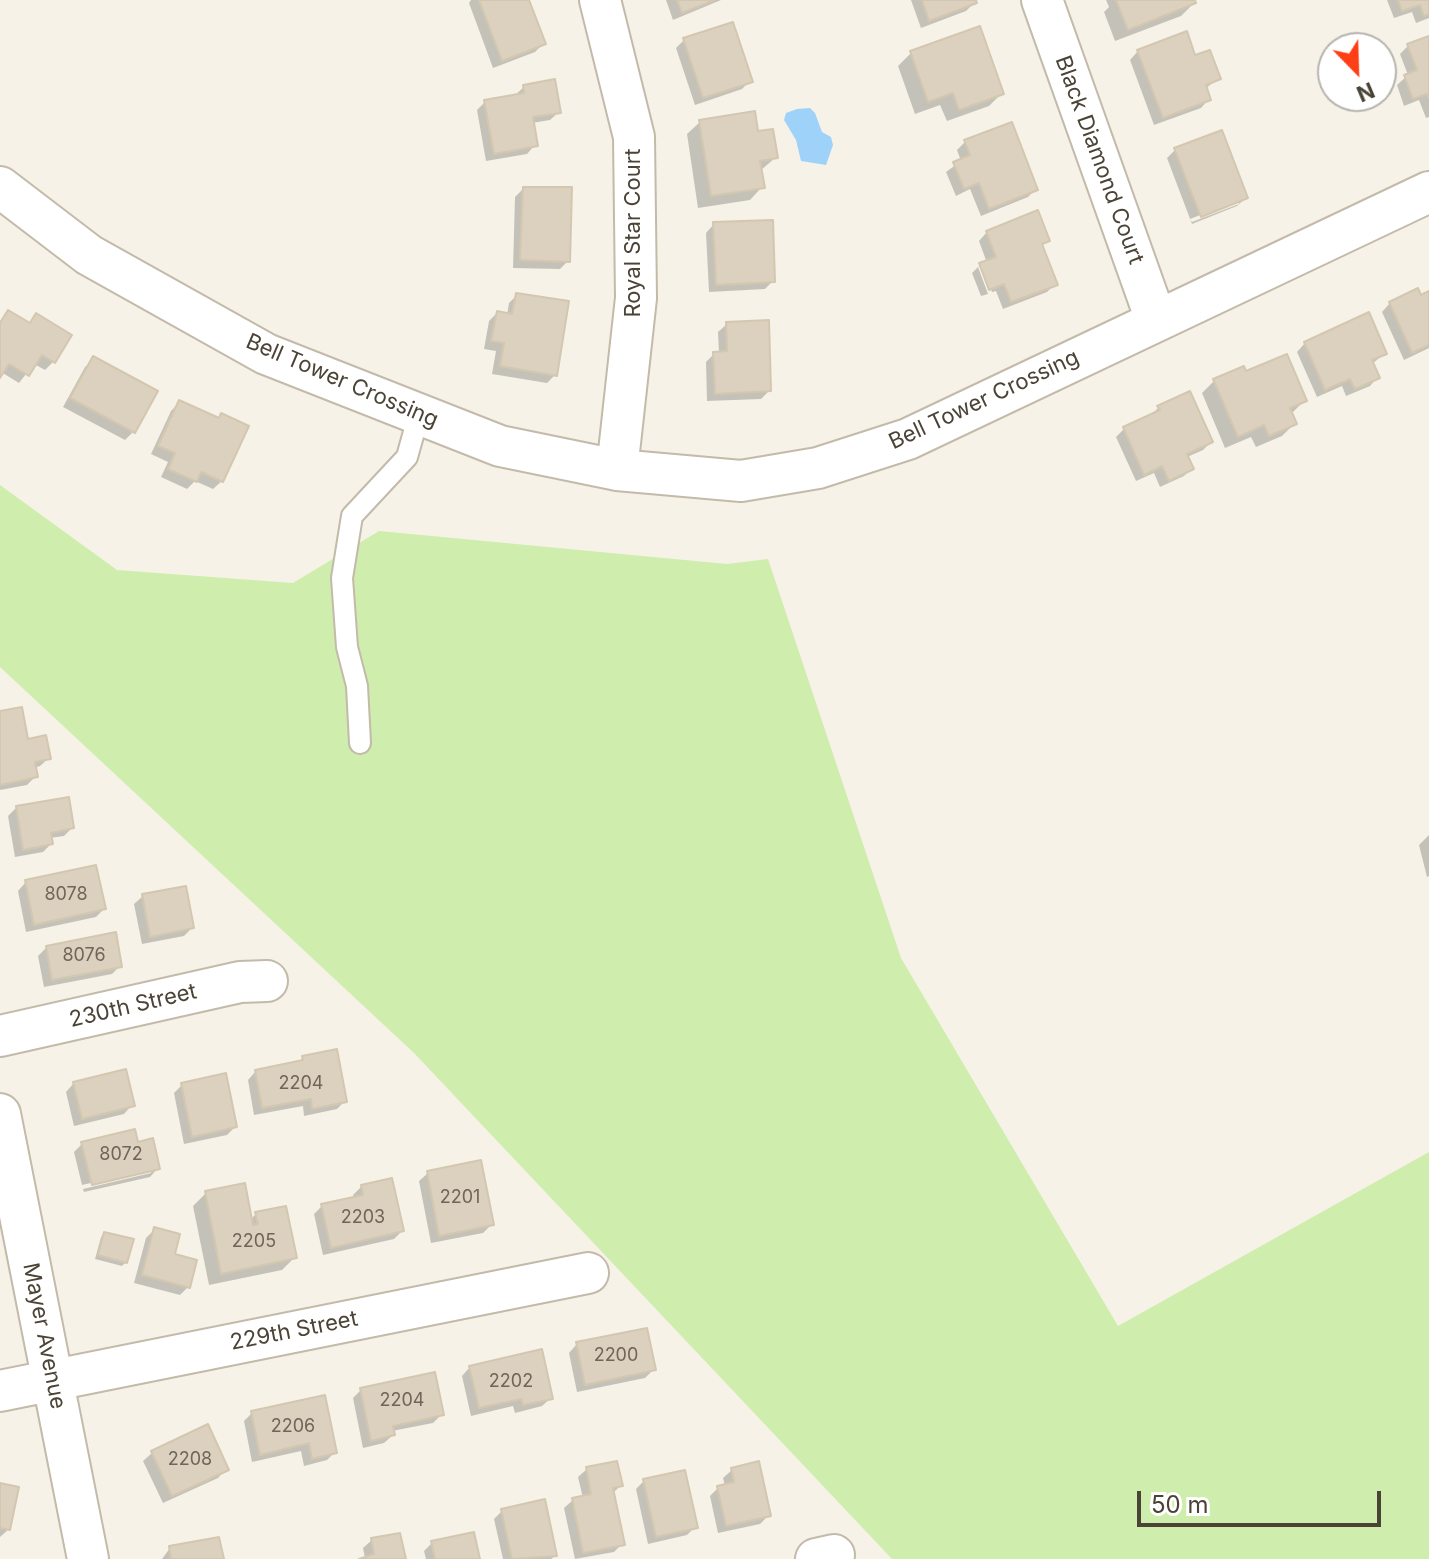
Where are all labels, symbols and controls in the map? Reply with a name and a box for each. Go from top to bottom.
north arrow [1317,32,1397,112]
street label: Black Diamond Court [1049,52,1149,268]
text: N [1353,77,1378,107]
street label: Royal Star Court [620,148,646,318]
street label: Bell Tower Crossing [242,329,442,433]
street label: Bell Tower Crossing [885,344,1083,456]
house number: 8078 [44,884,88,906]
house number: 8076 [62,945,106,967]
street label: 230th Street [67,979,199,1033]
house number: 2204 [279,1073,323,1095]
house number: 8072 [99,1144,143,1166]
house number: 2201 [440,1187,480,1209]
house number: 2203 [341,1207,385,1229]
house number: 2205 [232,1231,276,1253]
street label: Mayer Avenue [17,1261,71,1411]
street label: 229th Street [228,1306,360,1356]
house number: 2200 [594,1345,638,1367]
house number: 2202 [489,1371,533,1393]
house number: 2204 [380,1390,424,1412]
house number: 2206 [271,1416,315,1438]
house number: 2208 [168,1449,212,1471]
scale bar [1141,1475,1385,1525]
text: 50 m [1151,1490,1209,1519]

